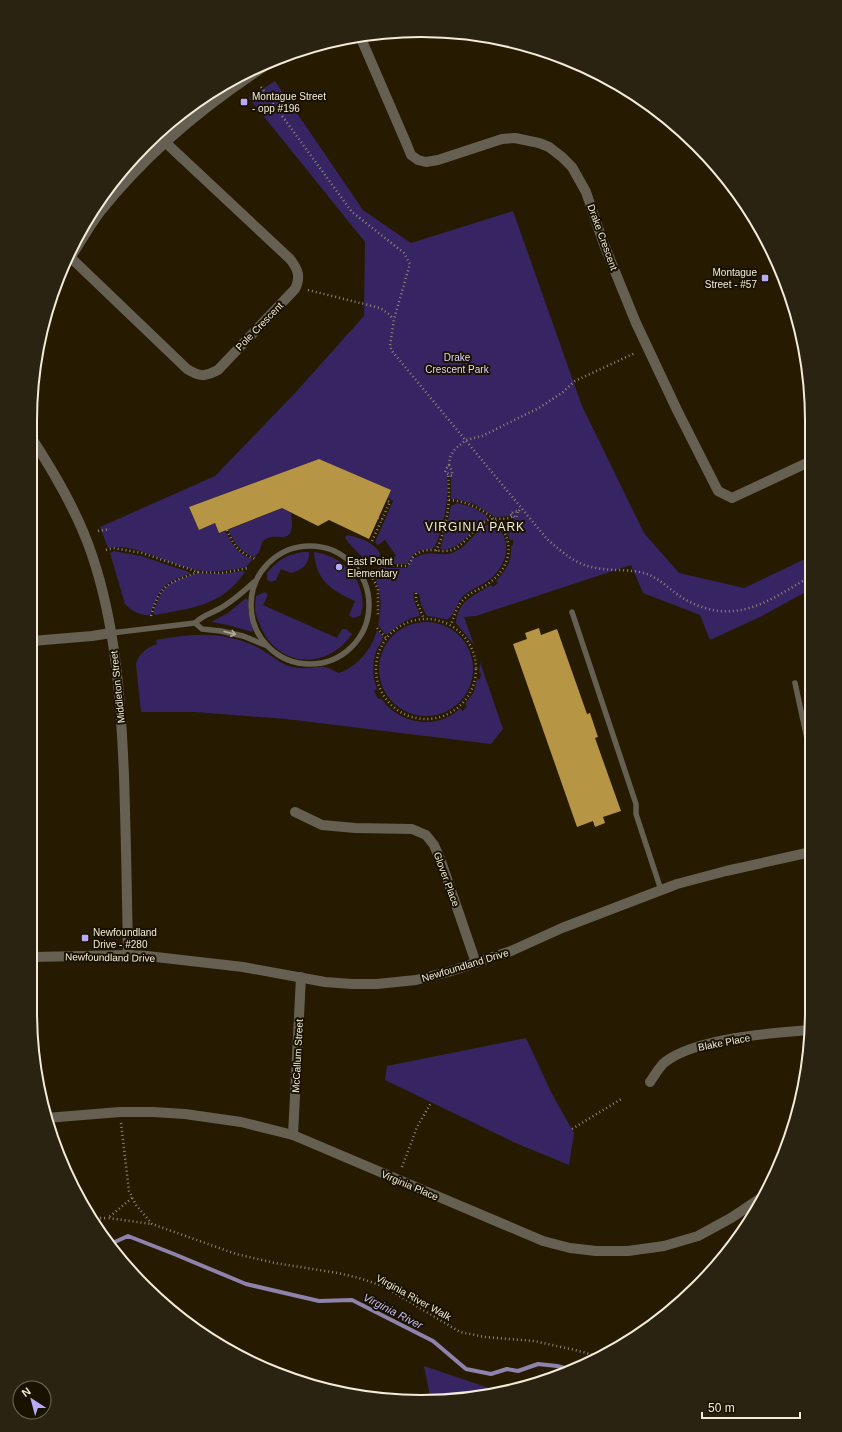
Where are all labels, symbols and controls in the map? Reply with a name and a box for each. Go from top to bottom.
place label: Montague Street - opp #196 [252,91,326,114]
marker: Montague Street - opp #196 [239,97,249,107]
street label: Drake Crescent [585,203,620,272]
place label: Montague Street - #57 [705,267,757,290]
marker: Montague Street - #57 [760,273,770,283]
street label: Pole Crescent [234,300,285,353]
park label: Drake Crescent Park [425,352,490,375]
district label: VIRGINIA PARK [425,520,525,534]
place label: East Point Elementary [347,556,398,579]
marker: East Point Elementary [334,562,344,572]
one-way arrow [223,630,236,637]
street label: Middleton Street [108,650,127,724]
street label: Glover Place [432,850,462,908]
place label: Newfoundland Drive - #280 [93,927,157,950]
marker: Newfoundland Drive - #280 [80,933,90,943]
street label: Newfoundland Drive [420,947,510,984]
street label: Newfoundland Drive [65,951,156,964]
street label: McCallum Street [290,1019,305,1093]
street label: Blake Place [697,1032,751,1053]
street label: Virginia Place [380,1168,440,1203]
street label: Virginia River Walk [374,1271,454,1323]
water label: Virginia River [361,1290,425,1332]
north arrow [12,1380,52,1420]
text: N [19,1385,33,1399]
scale bar [702,1394,800,1420]
text: 50 m [708,1401,735,1415]

